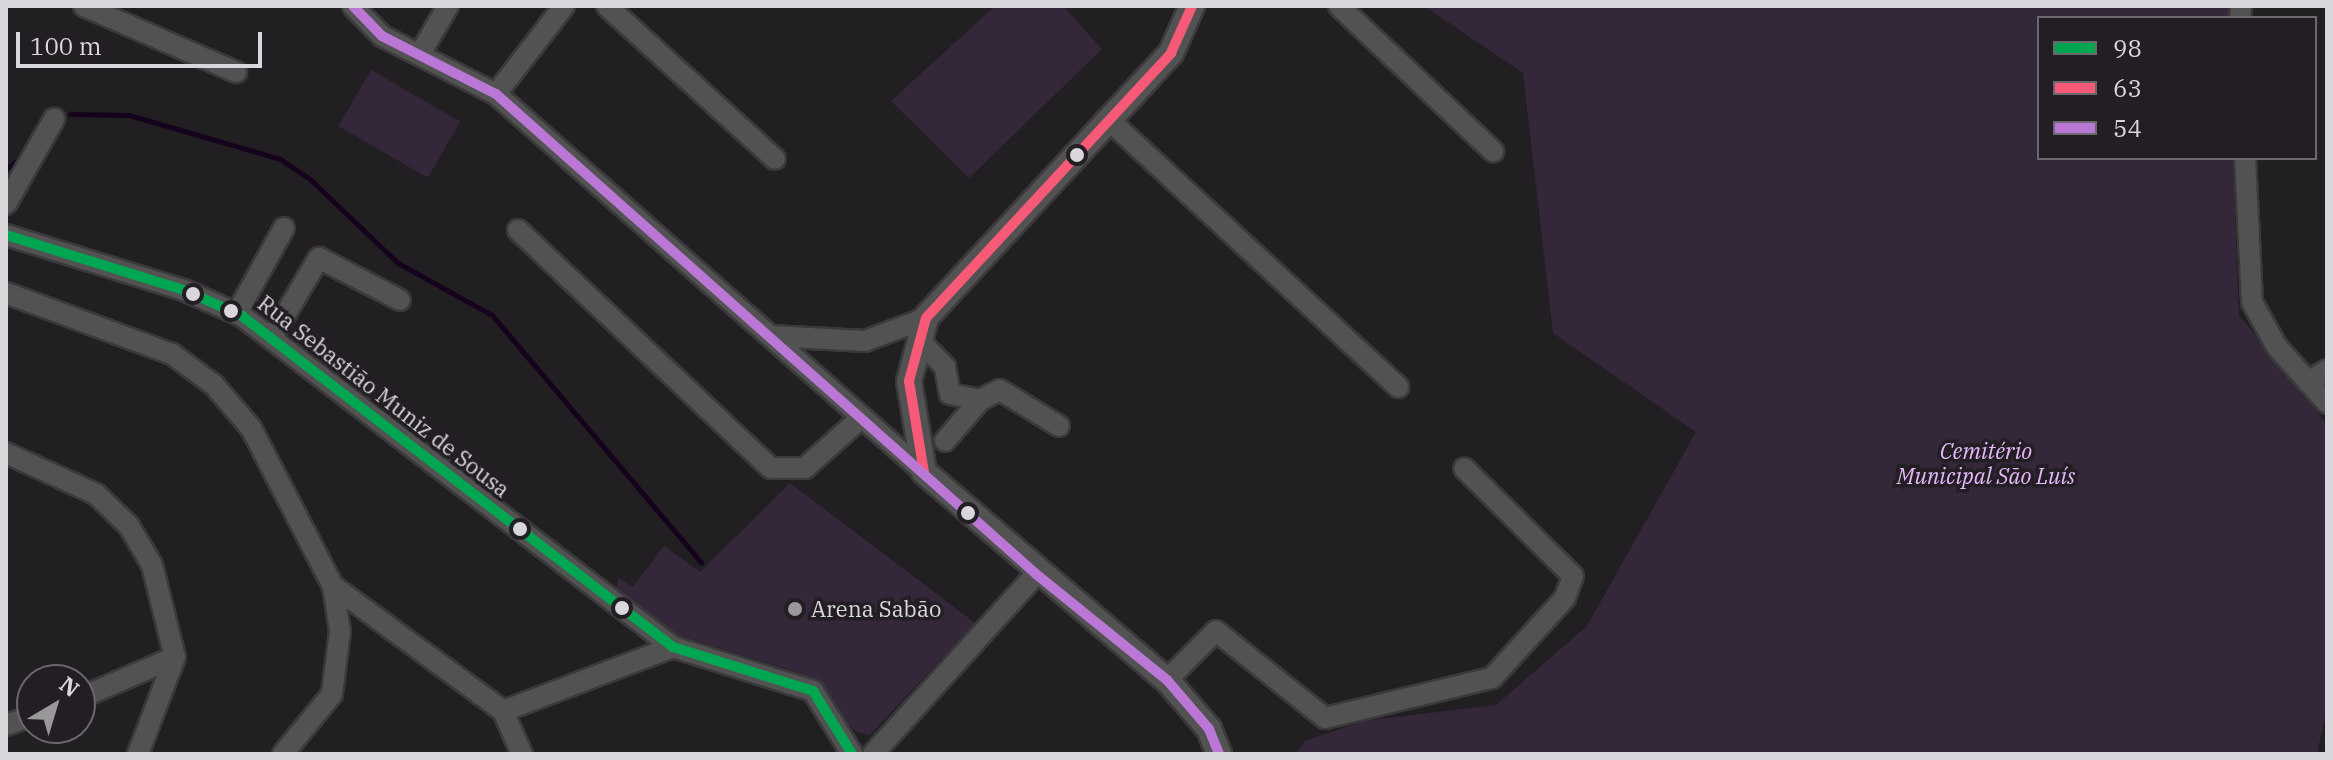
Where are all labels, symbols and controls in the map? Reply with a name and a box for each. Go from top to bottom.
scale bar [20,16,266,66]
legend [2037,16,2317,160]
text: 100 m [30,30,102,62]
text: 98 [2113,32,2142,64]
text: 63 [2113,72,2142,104]
text: 54 [2113,112,2142,144]
unlabelled marker [1069,147,1085,163]
unlabelled marker [185,286,201,302]
street label: Rua Sebastião Muniz de Sousa [253,289,515,503]
unlabelled marker [223,303,239,319]
park label: Cemitério Municipal São Luís [1897,437,2075,488]
unlabelled marker [960,505,976,521]
unlabelled marker [512,521,528,537]
place label: Arena Sabão [811,596,941,622]
unlabelled marker [614,600,630,616]
marker: Arena Sabão [786,600,804,618]
north arrow [16,664,96,744]
text: N [54,669,86,703]

